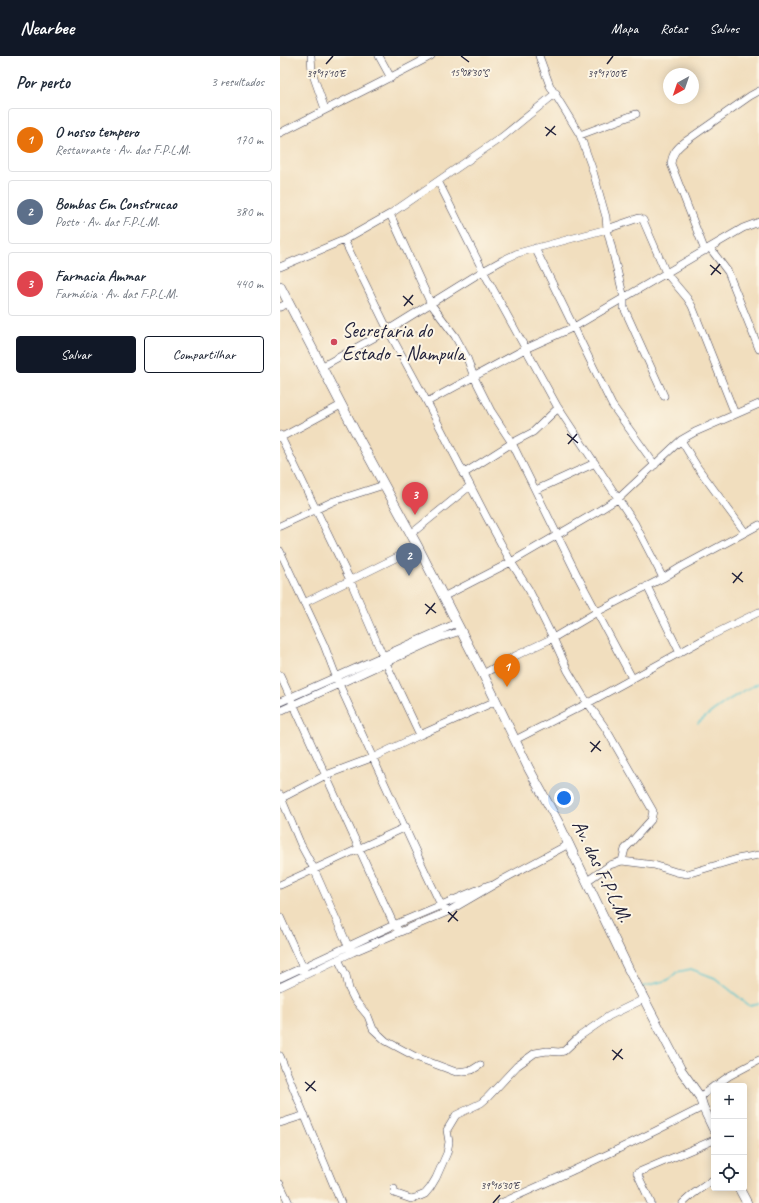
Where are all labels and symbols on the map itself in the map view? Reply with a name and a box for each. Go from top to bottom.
text: 15°08'30"S [450,66,490,79]
text: 39°17'10"E [307,67,347,80]
text: 39°17'00"E [588,67,628,80]
north arrow [663,68,699,104]
place label: Secretaria do Estado - Nampula [342,318,466,366]
marker: Secretaria do Estado - Nampula [329,337,339,347]
pin: 3 [402,482,428,515]
pin: 2 [396,543,422,576]
pin: 1 [494,654,520,687]
your location [554,788,574,808]
street label: Av. das F.P.L.M. [566,816,638,926]
text: 39°16'30"E [481,1179,521,1192]

